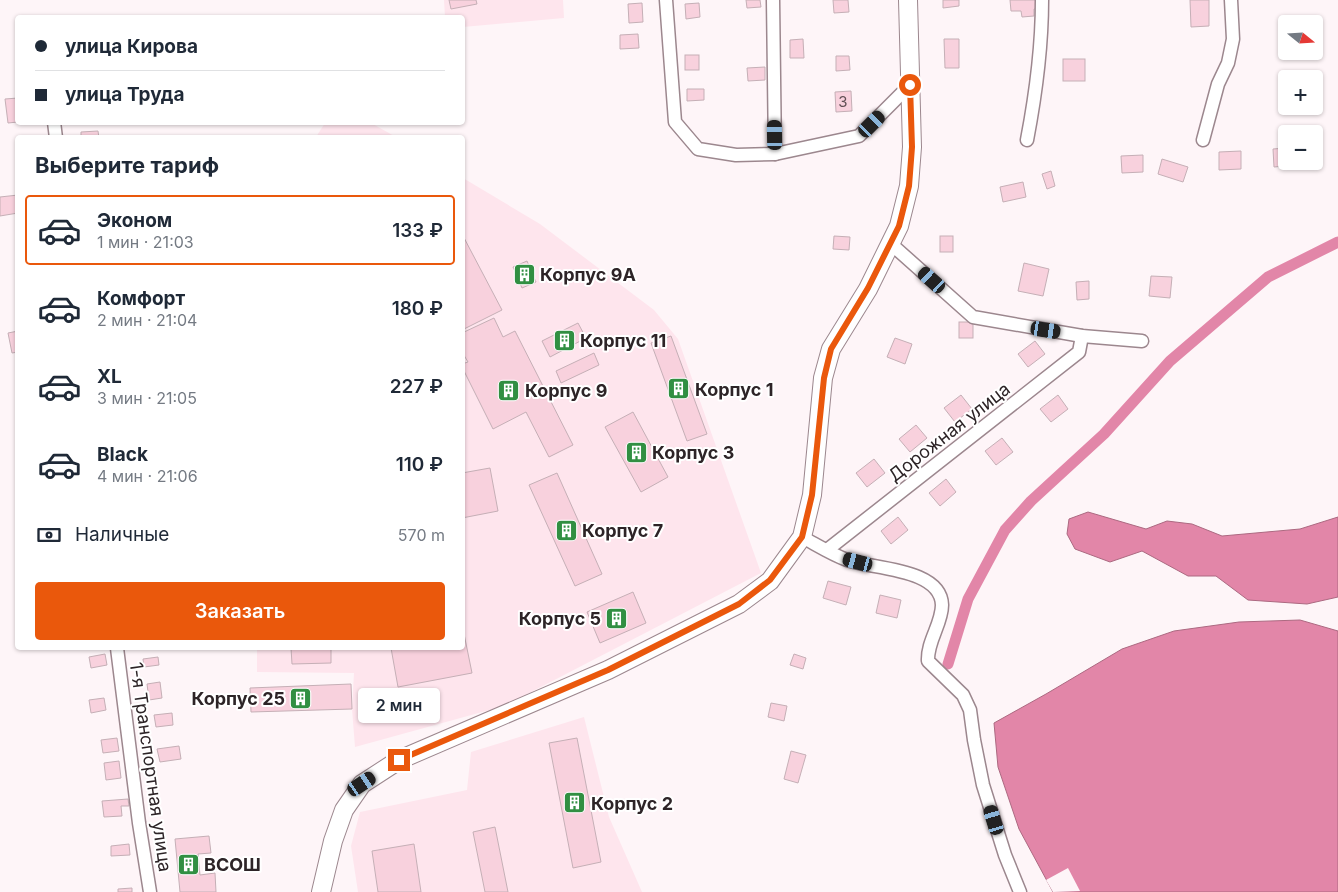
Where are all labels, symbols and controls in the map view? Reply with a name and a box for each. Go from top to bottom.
north arrow [1278,15,1322,60]
map controls [1278,15,1323,170]
text: улица Кирова [65,35,198,58]
button: + [1278,70,1323,115]
route start [899,74,921,96]
text: улица Труда [65,83,184,106]
house number: 3 [838,92,848,111]
car [856,108,887,140]
car [767,120,782,150]
button: − [1278,125,1323,170]
text: Выберите тариф [35,152,219,178]
icon: car [37,208,82,253]
text: Эконом [97,209,172,232]
text: 133 ₽ [392,219,443,242]
text: 1 мин · 21:03 [97,232,194,252]
building icon: Корпус 9А [512,262,536,286]
place label: Корпус 9А [540,264,636,285]
car [915,264,948,296]
icon: car [37,286,82,331]
text: Комфорт [97,287,185,310]
text: 180 ₽ [392,297,443,320]
text: 2 мин · 21:04 [97,310,197,330]
car [1030,320,1061,340]
building icon: Корпус 11 [552,328,576,352]
place label: Корпус 11 [580,330,666,351]
icon: car [37,364,82,409]
text: XL [97,365,122,388]
text: 227 ₽ [390,375,443,398]
building icon: Корпус 1 [667,377,691,401]
building icon: Корпус 9 [497,378,521,402]
street label: Дорожная улица [884,378,1014,486]
place label: Корпус 1 [695,379,773,400]
place label: Корпус 9 [525,380,607,401]
text: 3 мин · 21:05 [97,388,197,408]
building icon: Корпус 3 [624,440,648,464]
icon: car [37,442,82,487]
place label: Корпус 3 [652,442,734,463]
text: Black [97,443,148,466]
text: 110 ₽ [396,453,443,476]
text: 4 мин · 21:06 [97,466,198,486]
building icon: Корпус 7 [554,518,578,542]
place label: Корпус 7 [582,520,663,541]
icon: cash [35,521,63,549]
text: Наличные [75,523,169,546]
text: 570 m [398,525,445,545]
car [841,551,874,573]
button: Заказать [35,582,445,640]
building icon: Корпус 5 [605,606,629,630]
place label: Корпус 5 [519,608,601,629]
street label: 1-я Транспортная улица [126,661,176,873]
building icon: Корпус 25 [289,686,313,710]
place label: Корпус 25 [191,688,285,709]
callout: 2 мин [358,688,440,722]
text: 2 мин [376,695,422,715]
route end [388,749,410,771]
car [345,769,378,799]
building icon: Корпус 2 [563,791,587,815]
place label: Корпус 2 [591,793,673,814]
car [982,803,1005,837]
building icon: ВСОШ [176,852,200,876]
place label: ВСОШ [204,854,261,875]

